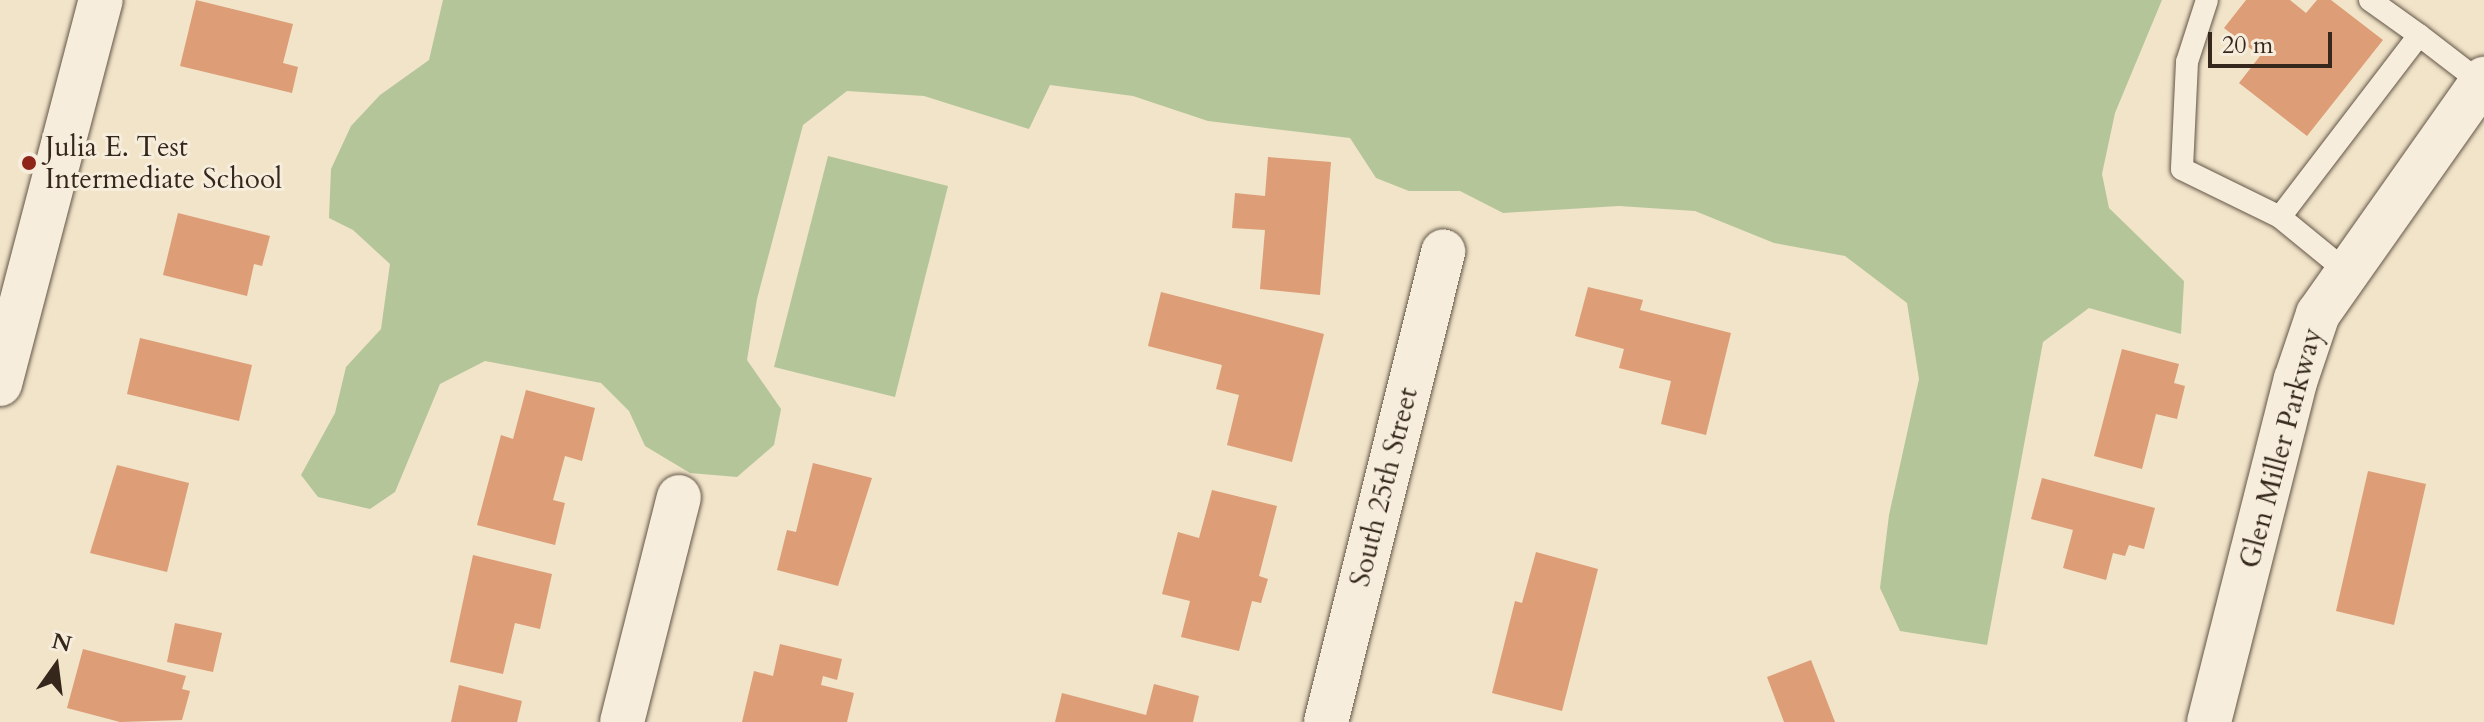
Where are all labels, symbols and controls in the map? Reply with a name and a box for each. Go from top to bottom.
scale bar [2212,16,2336,66]
text: 20 m [2222,29,2273,62]
place label: Julia E. Test Intermediate School [45,130,282,196]
marker: Julia E. Test Intermediate School [20,154,38,172]
street label: Glen Miller Parkway [2233,324,2329,572]
street label: South 25th Street [1343,384,1425,590]
north arrow [16,626,96,706]
text: N [49,626,75,660]

